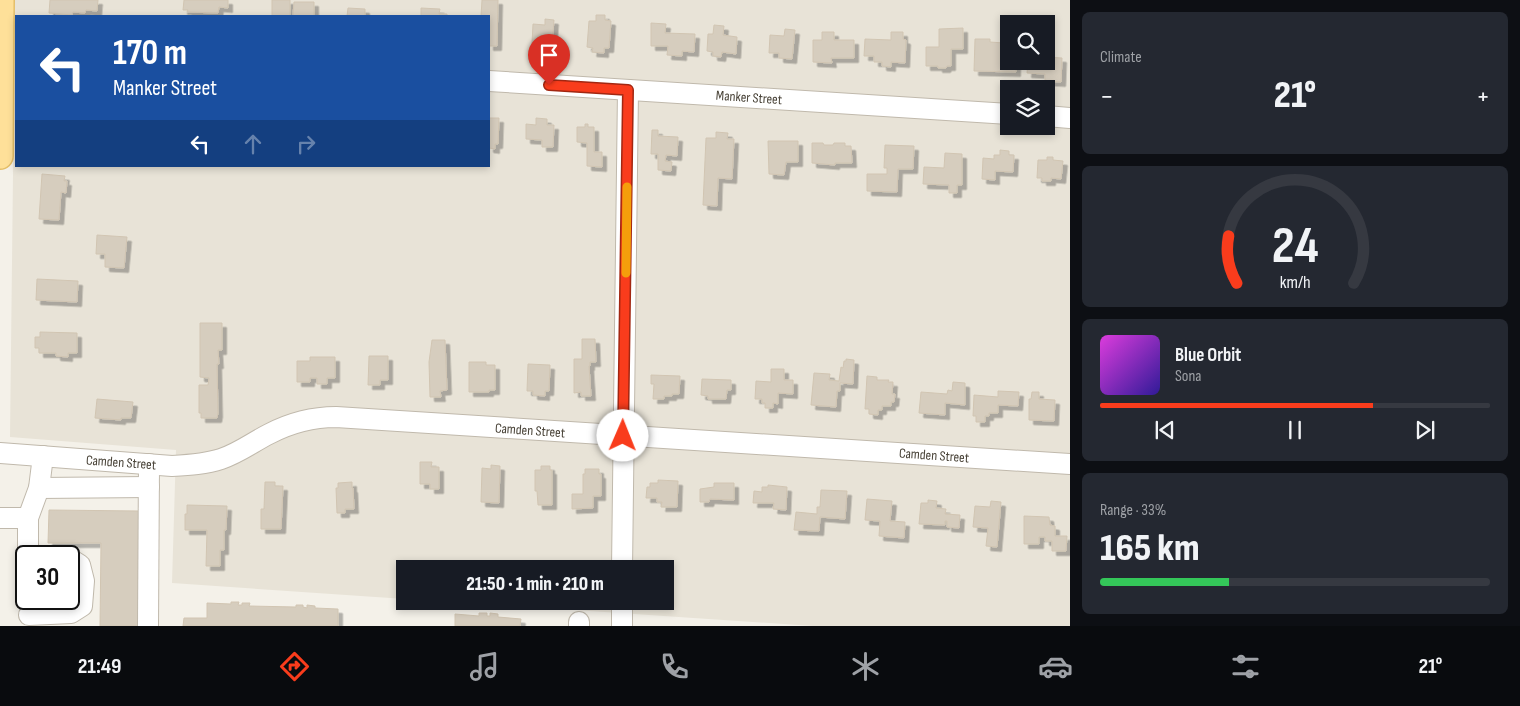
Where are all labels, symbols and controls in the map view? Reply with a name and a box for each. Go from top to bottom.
map controls [1000,15,1055,135]
button: search [1000,15,1055,70]
text: 170 m [113,32,187,75]
pin [528,34,570,85]
icon: left [30,35,95,100]
icon: arrive [535,41,563,69]
text: Climate [1100,48,1142,67]
text: 21° [1274,73,1316,118]
text: Manker Street [113,75,217,102]
button: layers [1000,80,1055,135]
text: − [1100,80,1114,113]
text: + [1476,80,1490,113]
street label: Manker Street [715,87,783,108]
icon: left [186,130,214,158]
icon: ahead [239,130,267,158]
icon: right [292,130,320,158]
text: 24 [1272,215,1318,278]
text: km/h [1280,272,1310,293]
text: Blue Orbit [1175,344,1241,367]
text: Sona [1175,367,1202,386]
position arrow [596,409,648,461]
icon: previous [1151,416,1179,444]
icon: pause [1281,416,1309,444]
icon: next [1411,416,1439,444]
street label: Camden Street [494,420,566,441]
street label: Camden Street [898,445,970,466]
street label: Camden Street [85,452,157,473]
text: Range · 33% [1100,501,1166,520]
text: 165 km [1100,526,1200,571]
speed limit sign: 30 [15,545,80,610]
text: 21:50 · 1 min · 210 m [466,573,604,596]
icon: directions [277,649,312,684]
icon: music [467,649,502,684]
icon: phone [657,649,692,684]
icon: climate [848,649,883,684]
icon: car [1038,649,1073,684]
icon: filters [1228,649,1263,684]
text: 21:49 [78,653,122,680]
text: 21° [1418,653,1442,680]

